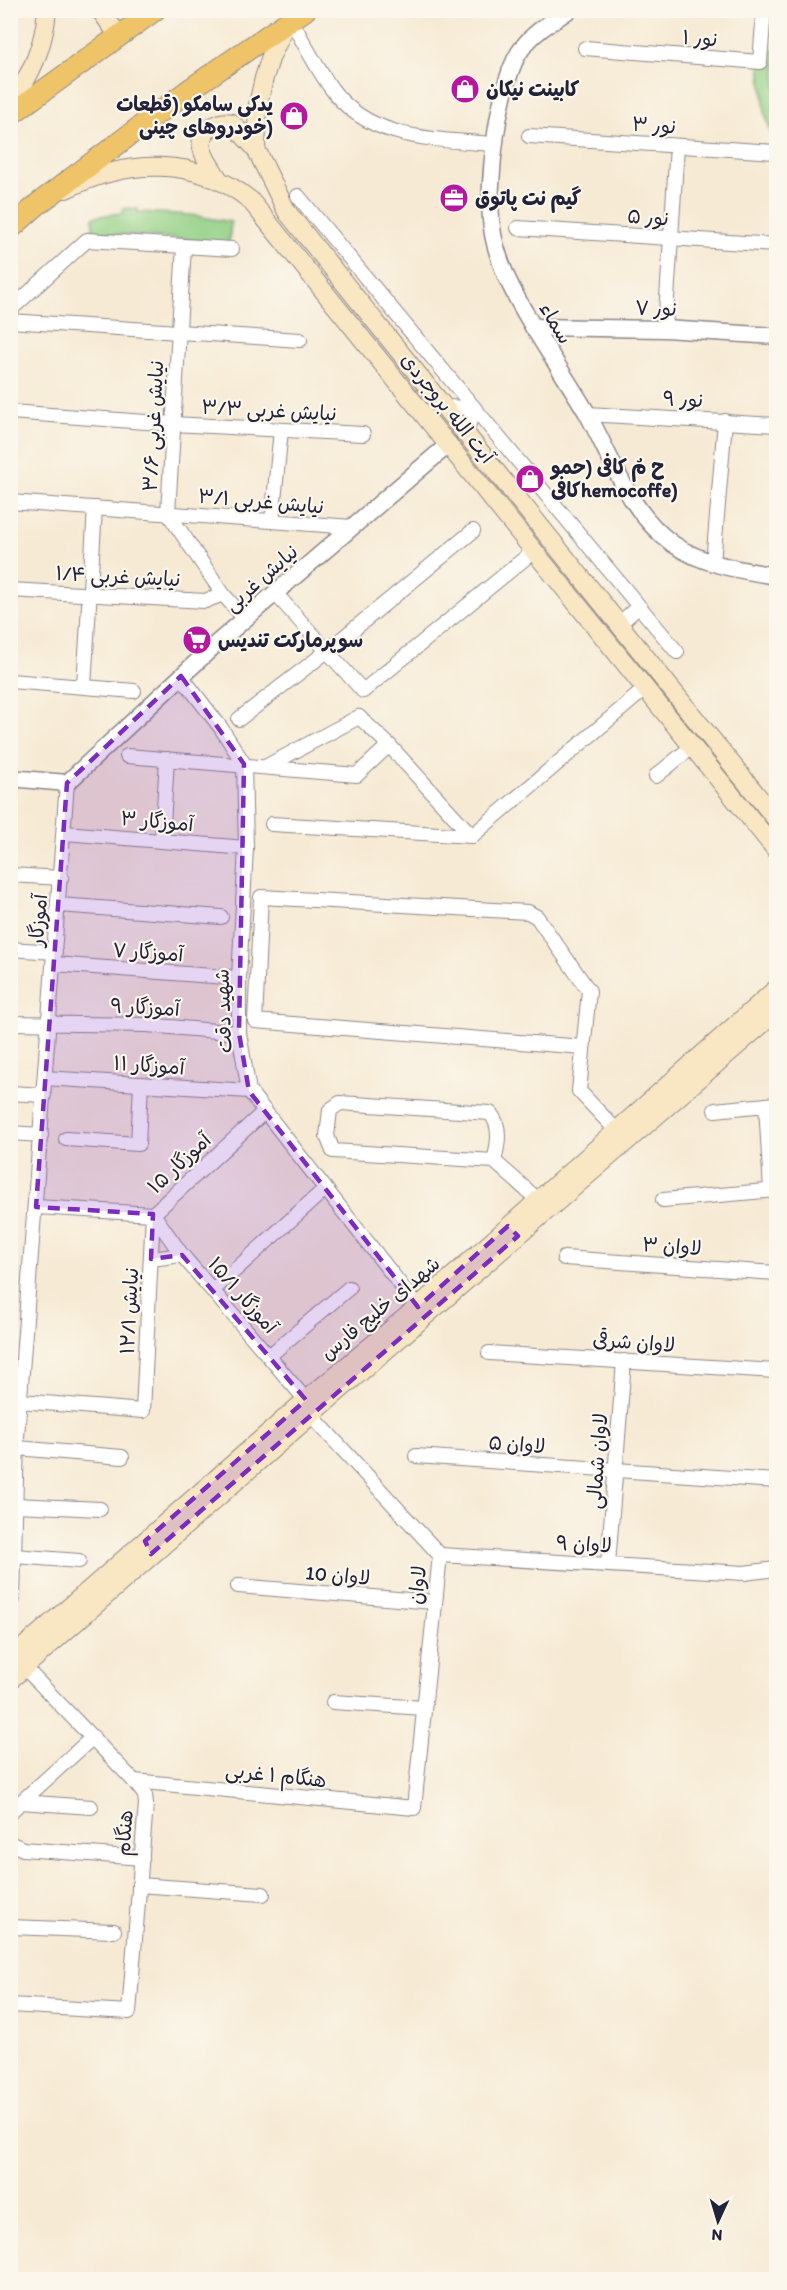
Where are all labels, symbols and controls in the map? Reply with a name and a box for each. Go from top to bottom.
street label: نور ۱ [682,25,718,51]
shop icon: کابینت نیکان [449,73,481,105]
place label: کابینت نیکان [486,77,579,102]
place label: یدکی سامکو (قطعات خودروهای چینی) [116,92,273,140]
shop icon: یدکی سامکو (قطعات خودروهای چینی) [278,100,310,132]
street label: نور ۳ [631,111,677,139]
office icon: گیم نت پاتوق [438,182,470,214]
place label: گیم نت پاتوق [475,186,581,213]
street label: نور ۵ [626,204,670,230]
street label: نور ۷ [635,295,677,321]
street label: سماء [534,298,578,348]
street label: آیت الله بروجردی [396,348,501,469]
street label: نیایش غربی ۳/۶ [138,360,169,492]
street label: نور ۹ [662,386,704,412]
street label: نیایش غربی ۳/۳ [201,394,337,427]
place label: حِ مُ کافی (حمو کافیhemocoffe) [549,453,678,503]
shop icon: حِ مُ کافی (حمو کافیhemocoffe) [514,463,546,495]
street label: نیایش غربی ۳/۱ [197,484,325,519]
street label: نیایش غربی [219,539,303,617]
street label: نیایش غربی ۱/۴ [55,561,181,592]
supermarket icon: سوپرمارکت تندیس [181,624,213,656]
place label: سوپرمارکت تندیس [218,628,363,653]
street label: آموزگار ۳ [119,806,196,836]
street label: آموزگار [24,892,52,949]
street label: آموزگار ۷ [112,938,185,967]
street label: شهید دقت [210,968,236,1054]
street label: آموزگار ۹ [110,993,181,1021]
street label: آموزگار ۱۱ [113,1051,187,1080]
street label: آموزگار ۱۵ [142,1127,216,1198]
street label: لاوان ۳ [641,1232,703,1260]
street label: شهدای خلیج فارس [315,1251,446,1366]
street label: آموزگار ۱۵/۱ [203,1252,283,1339]
street label: نیایش ۱۲/۱ [115,1267,143,1355]
street label: لاوان شرقی [592,1326,676,1357]
street label: لاوان شمالی [582,1412,613,1510]
street label: لاوان ۵ [488,1430,546,1458]
street label: لاوان ۹ [555,1531,613,1557]
street label: لاوان 10 [305,1560,371,1590]
street label: لاوان [403,1564,431,1606]
street label: هنگام ۱ غربی [224,1758,328,1795]
street label: هنگام [110,1809,141,1857]
north arrow [688,2191,748,2251]
text: N [711,2226,723,2245]

